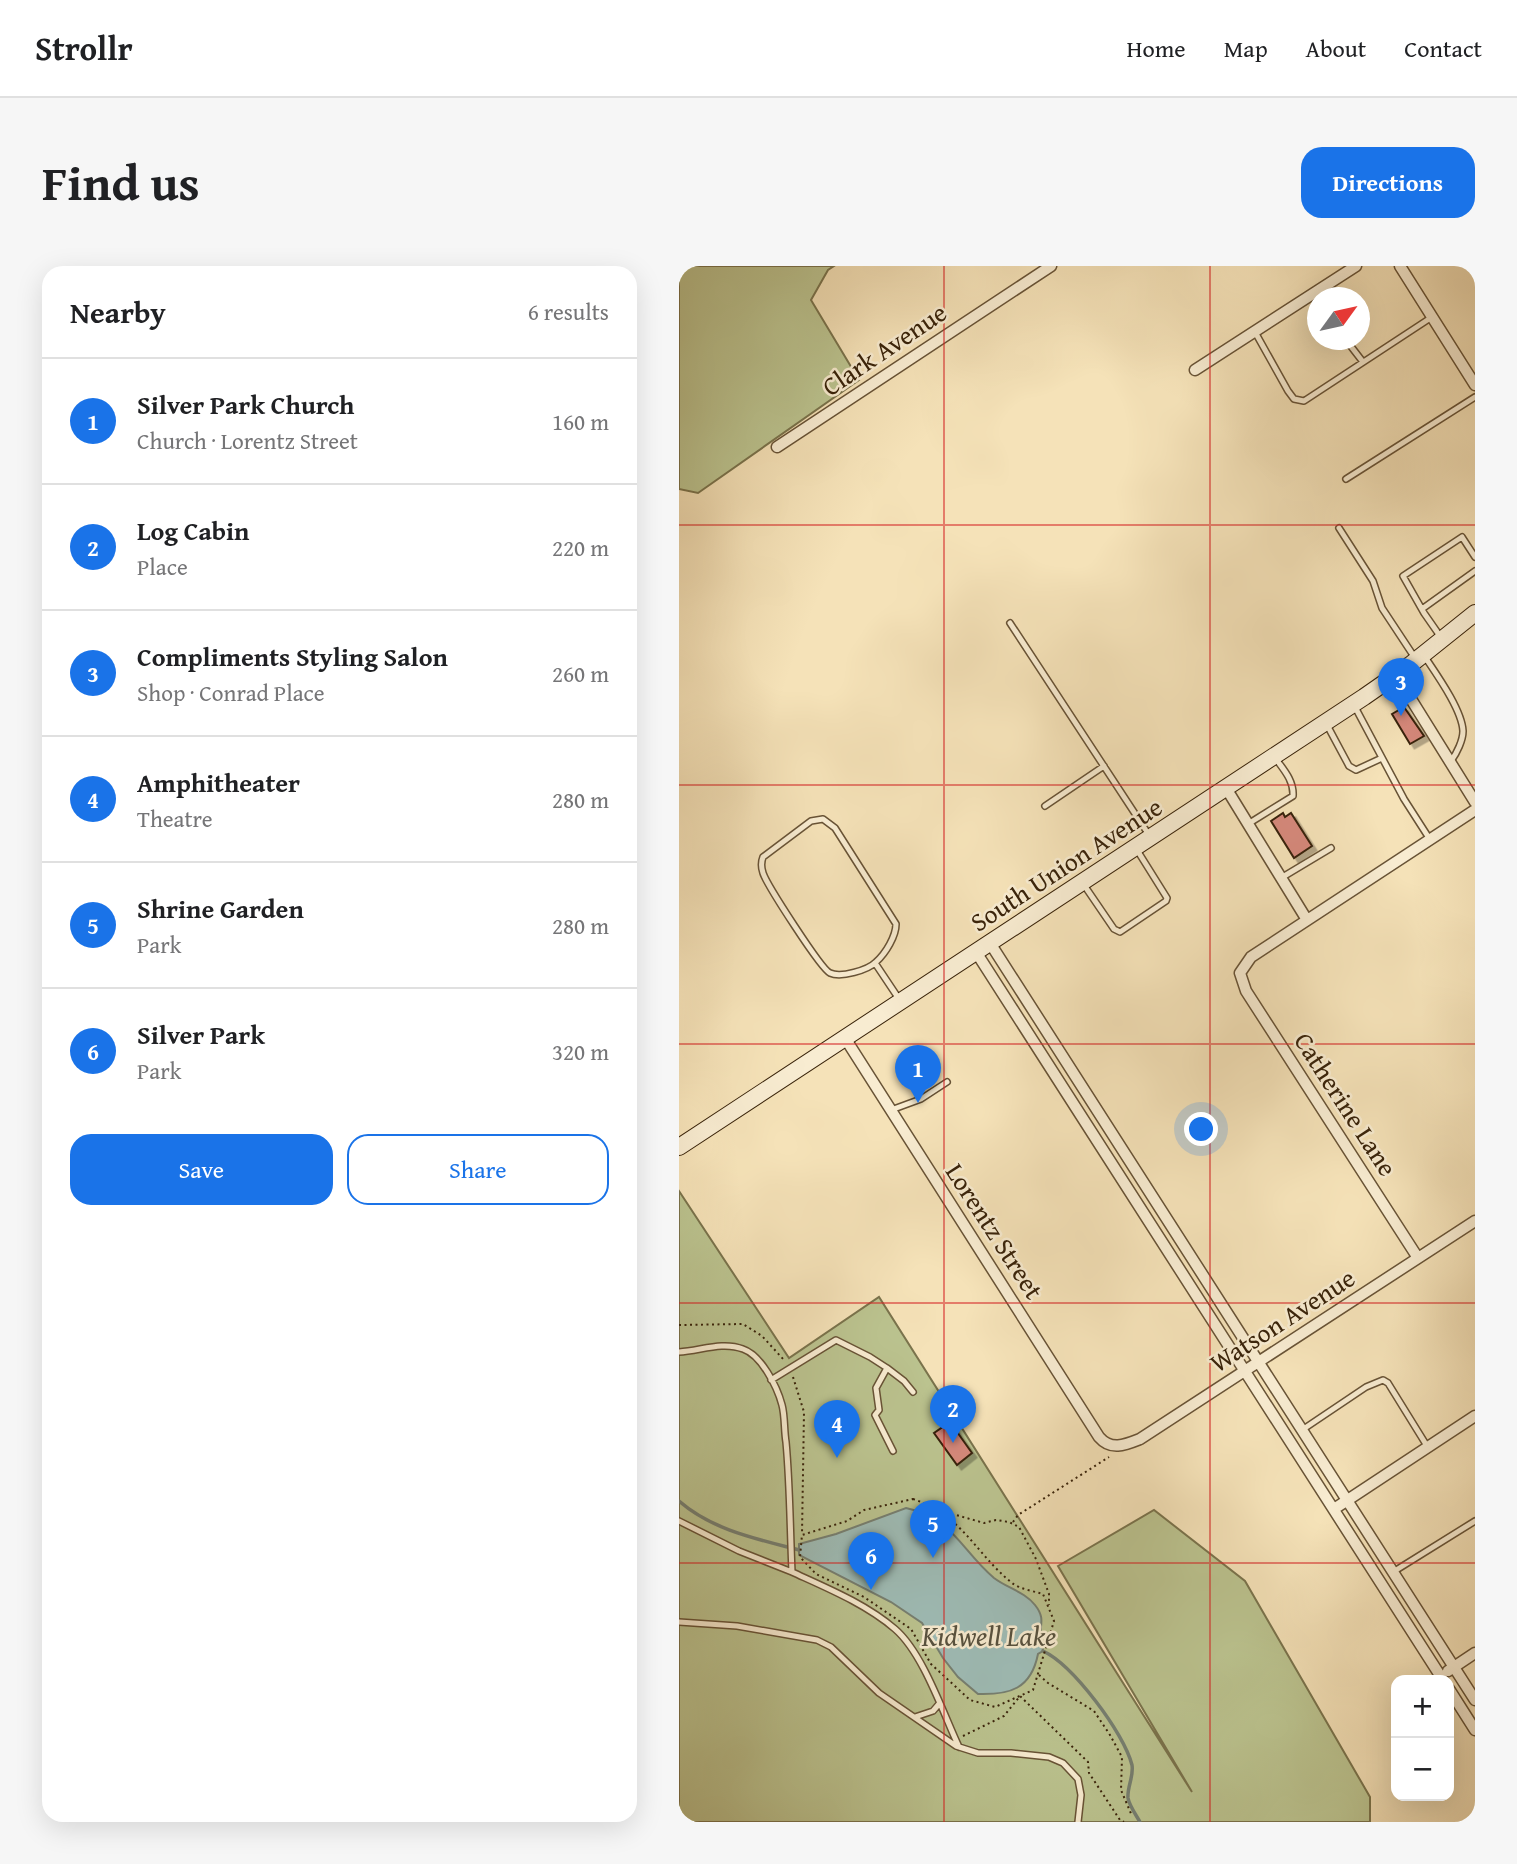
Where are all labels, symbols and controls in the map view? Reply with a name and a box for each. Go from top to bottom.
text: Strollr [35,24,133,72]
text: Home [1127,31,1186,66]
text: Map [1224,31,1268,66]
text: About [1306,31,1366,66]
text: Contact [1404,31,1482,66]
text: Find us [42,146,200,218]
button: Directions [1301,147,1475,218]
north arrow [1307,287,1370,350]
text: Nearby [70,290,166,334]
street label: Clark Avenue [814,293,954,405]
text: 6 results [528,295,609,328]
text: Silver Park Church [137,385,354,424]
text: 1 [87,405,99,438]
text: 160 m [552,405,609,438]
text: Church · Lorentz Street [137,424,358,457]
text: Log Cabin [137,511,249,550]
text: 2 [87,531,99,564]
text: 220 m [552,531,609,564]
text: Place [137,550,188,583]
text: Compliments Styling Salon [137,637,448,676]
text: 3 [87,657,99,690]
text: 260 m [552,657,609,690]
pin: 3 [1378,658,1424,716]
text: Shop · Conrad Place [137,676,325,709]
text: Amphitheater [137,763,300,802]
text: 4 [87,783,99,816]
text: 280 m [552,783,609,816]
street label: South Union Avenue [962,787,1170,941]
text: Theatre [137,802,213,835]
text: Shrine Garden [137,889,304,928]
text: 5 [87,909,99,942]
text: 280 m [552,909,609,942]
text: Park [137,928,181,961]
text: Silver Park [137,1015,265,1054]
street label: Catherine Lane [1285,1024,1407,1184]
text: 6 [87,1035,99,1068]
text: 320 m [552,1035,609,1068]
pin: 1 [895,1045,941,1103]
text: Park [137,1054,181,1087]
your location [1184,1112,1218,1146]
button: Save [70,1134,333,1205]
button: Share [347,1134,609,1205]
street label: Lorentz Street [936,1155,1054,1307]
street label: Watson Avenue [1202,1258,1362,1382]
pin: 2 [930,1385,976,1443]
pin: 4 [814,1400,860,1458]
pin: 5 [910,1500,956,1558]
pin: 6 [848,1532,894,1590]
water label: Kidwell Lake [921,1615,1056,1656]
map controls [1391,1675,1454,1801]
button: + [1391,1675,1454,1738]
button: − [1391,1738,1454,1801]

